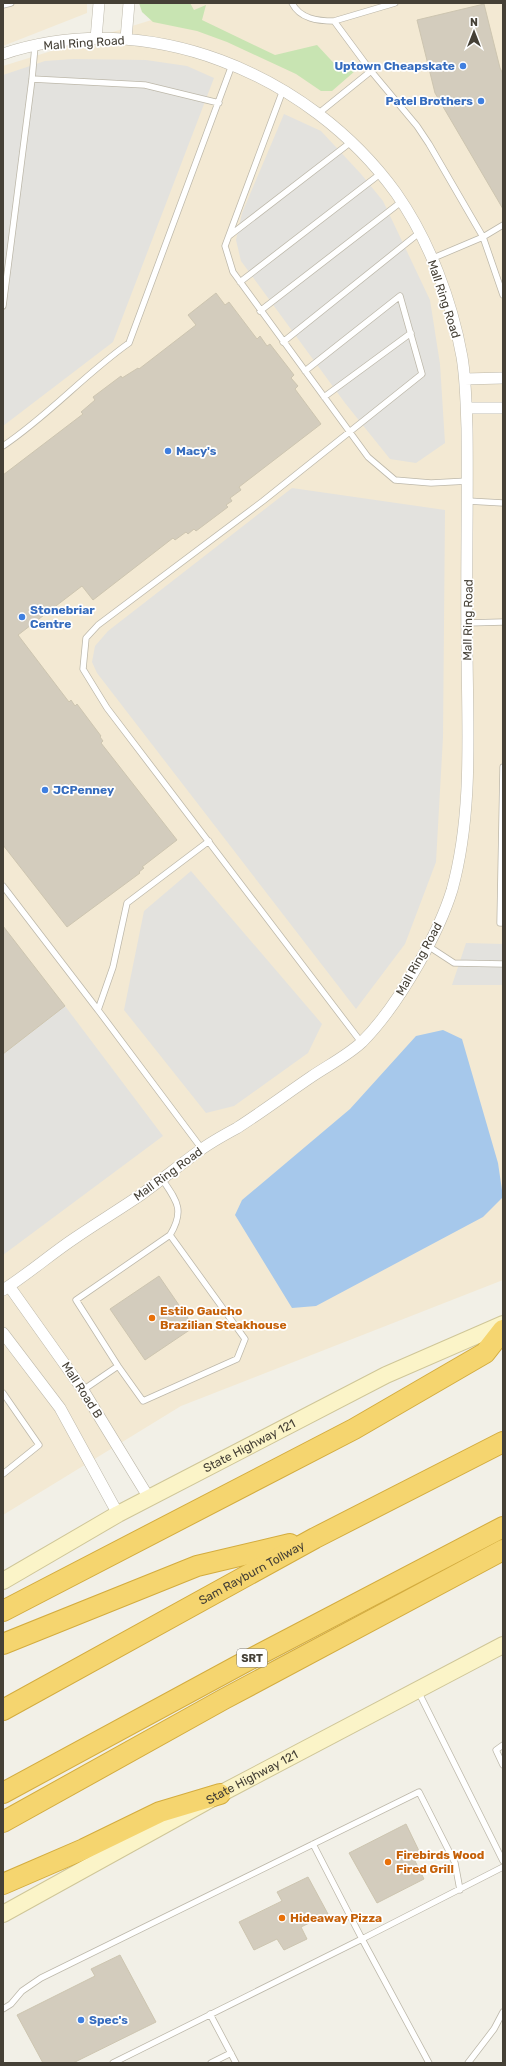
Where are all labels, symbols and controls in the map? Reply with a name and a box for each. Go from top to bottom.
north arrow [454,12,494,52]
text: N [470,16,478,29]
street label: Mall Ring Road [43,33,125,53]
place label: Uptown Cheapskate [334,59,455,73]
marker: Uptown Cheapskate [458,61,468,71]
place label: Patel Brothers [386,94,473,108]
marker: Patel Brothers [476,96,486,106]
street label: Mall Ring Road [425,258,463,340]
place label: Macy's [176,444,217,458]
marker: Macy's [163,446,173,456]
street label: Mall Ring Road [460,579,476,661]
place label: Stonebriar Centre [30,603,95,631]
marker: Stonebriar Centre [17,612,27,622]
place label: JCPenney [53,783,114,797]
marker: JCPenney [40,785,50,795]
street label: Mall Ring Road [393,920,445,998]
street label: Mall Ring Road [131,1144,205,1204]
place label: Estilo Gaucho Brazilian Steakhouse [160,1304,287,1332]
marker: Estilo Gaucho Brazilian Steakhouse [147,1313,157,1323]
street label: Mall Road B [59,1359,105,1421]
street label: State Highway 121 [201,1416,298,1476]
street label: Sam Rayburn Tollway [196,1538,307,1608]
road number: SRT [237,1649,267,1667]
street label: State Highway 121 [204,1747,300,1807]
place label: Firebirds Wood Fired Grill [396,1848,484,1876]
marker: Firebirds Wood Fired Grill [383,1857,393,1867]
place label: Hideaway Pizza [290,1911,382,1925]
marker: Hideaway Pizza [277,1913,287,1923]
place label: Spec's [89,2013,128,2027]
marker: Spec's [76,2015,86,2025]

